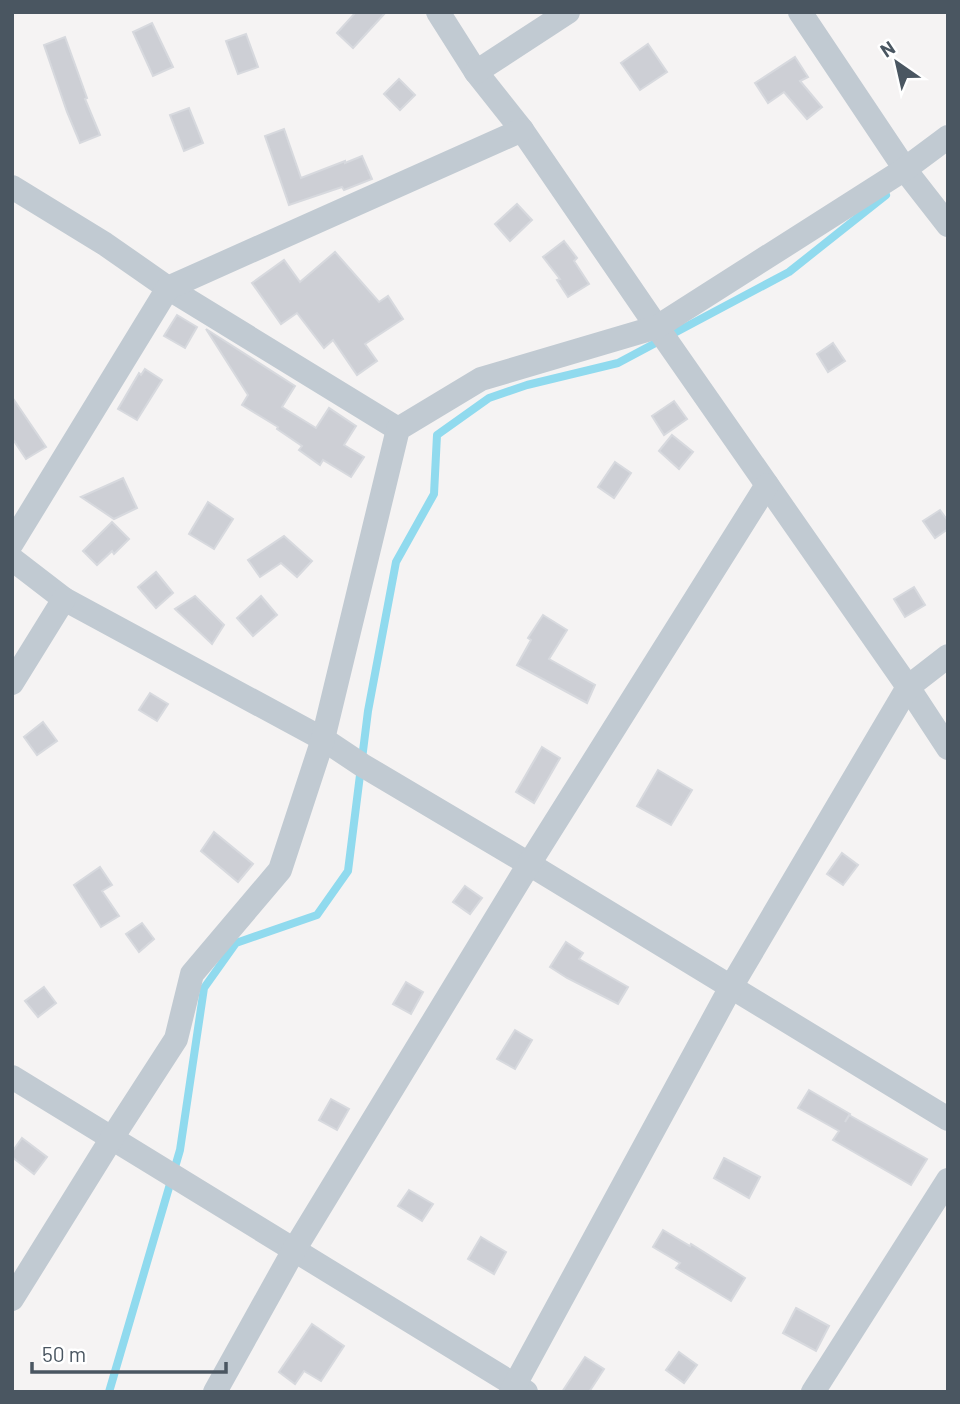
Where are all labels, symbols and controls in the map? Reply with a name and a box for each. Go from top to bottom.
north arrow [862,28,932,98]
text: N [876,35,899,62]
scale bar [32,1330,226,1374]
text: 50 m [42,1341,86,1366]

